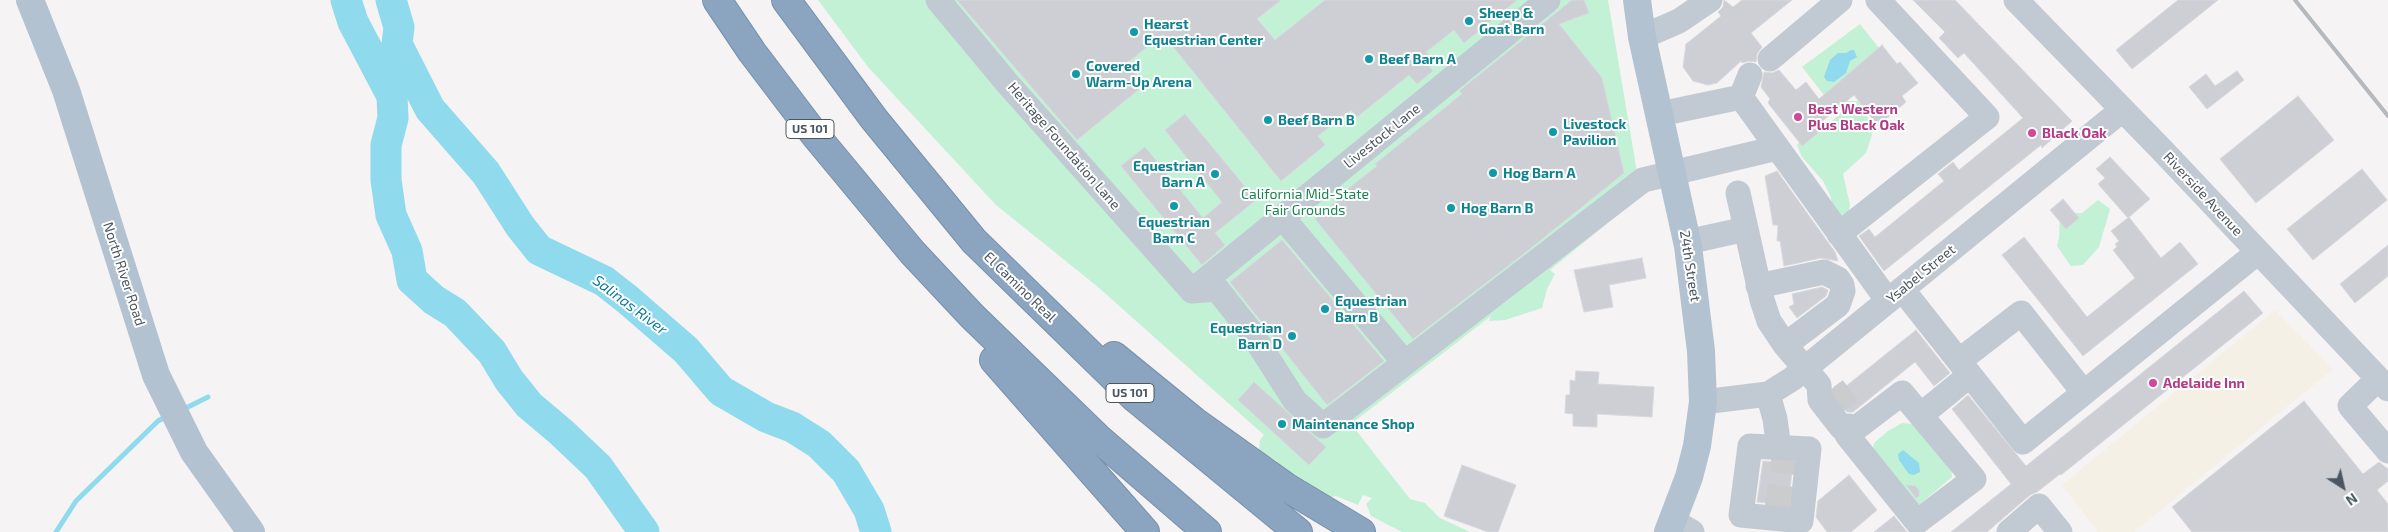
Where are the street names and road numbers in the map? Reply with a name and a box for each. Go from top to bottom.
street label: Heritage Foundation Lane [1004,79,1124,213]
street label: Livestock Lane [1340,100,1424,172]
road number: US 101 [786,120,834,138]
street label: Riverside Avenue [2160,149,2246,239]
street label: North River Road [99,220,149,328]
street label: 24th Street [1676,229,1704,303]
street label: Ysabel Street [1883,241,1959,307]
street label: El Camino Real [980,248,1060,326]
road number: US 101 [1106,383,1154,402]

